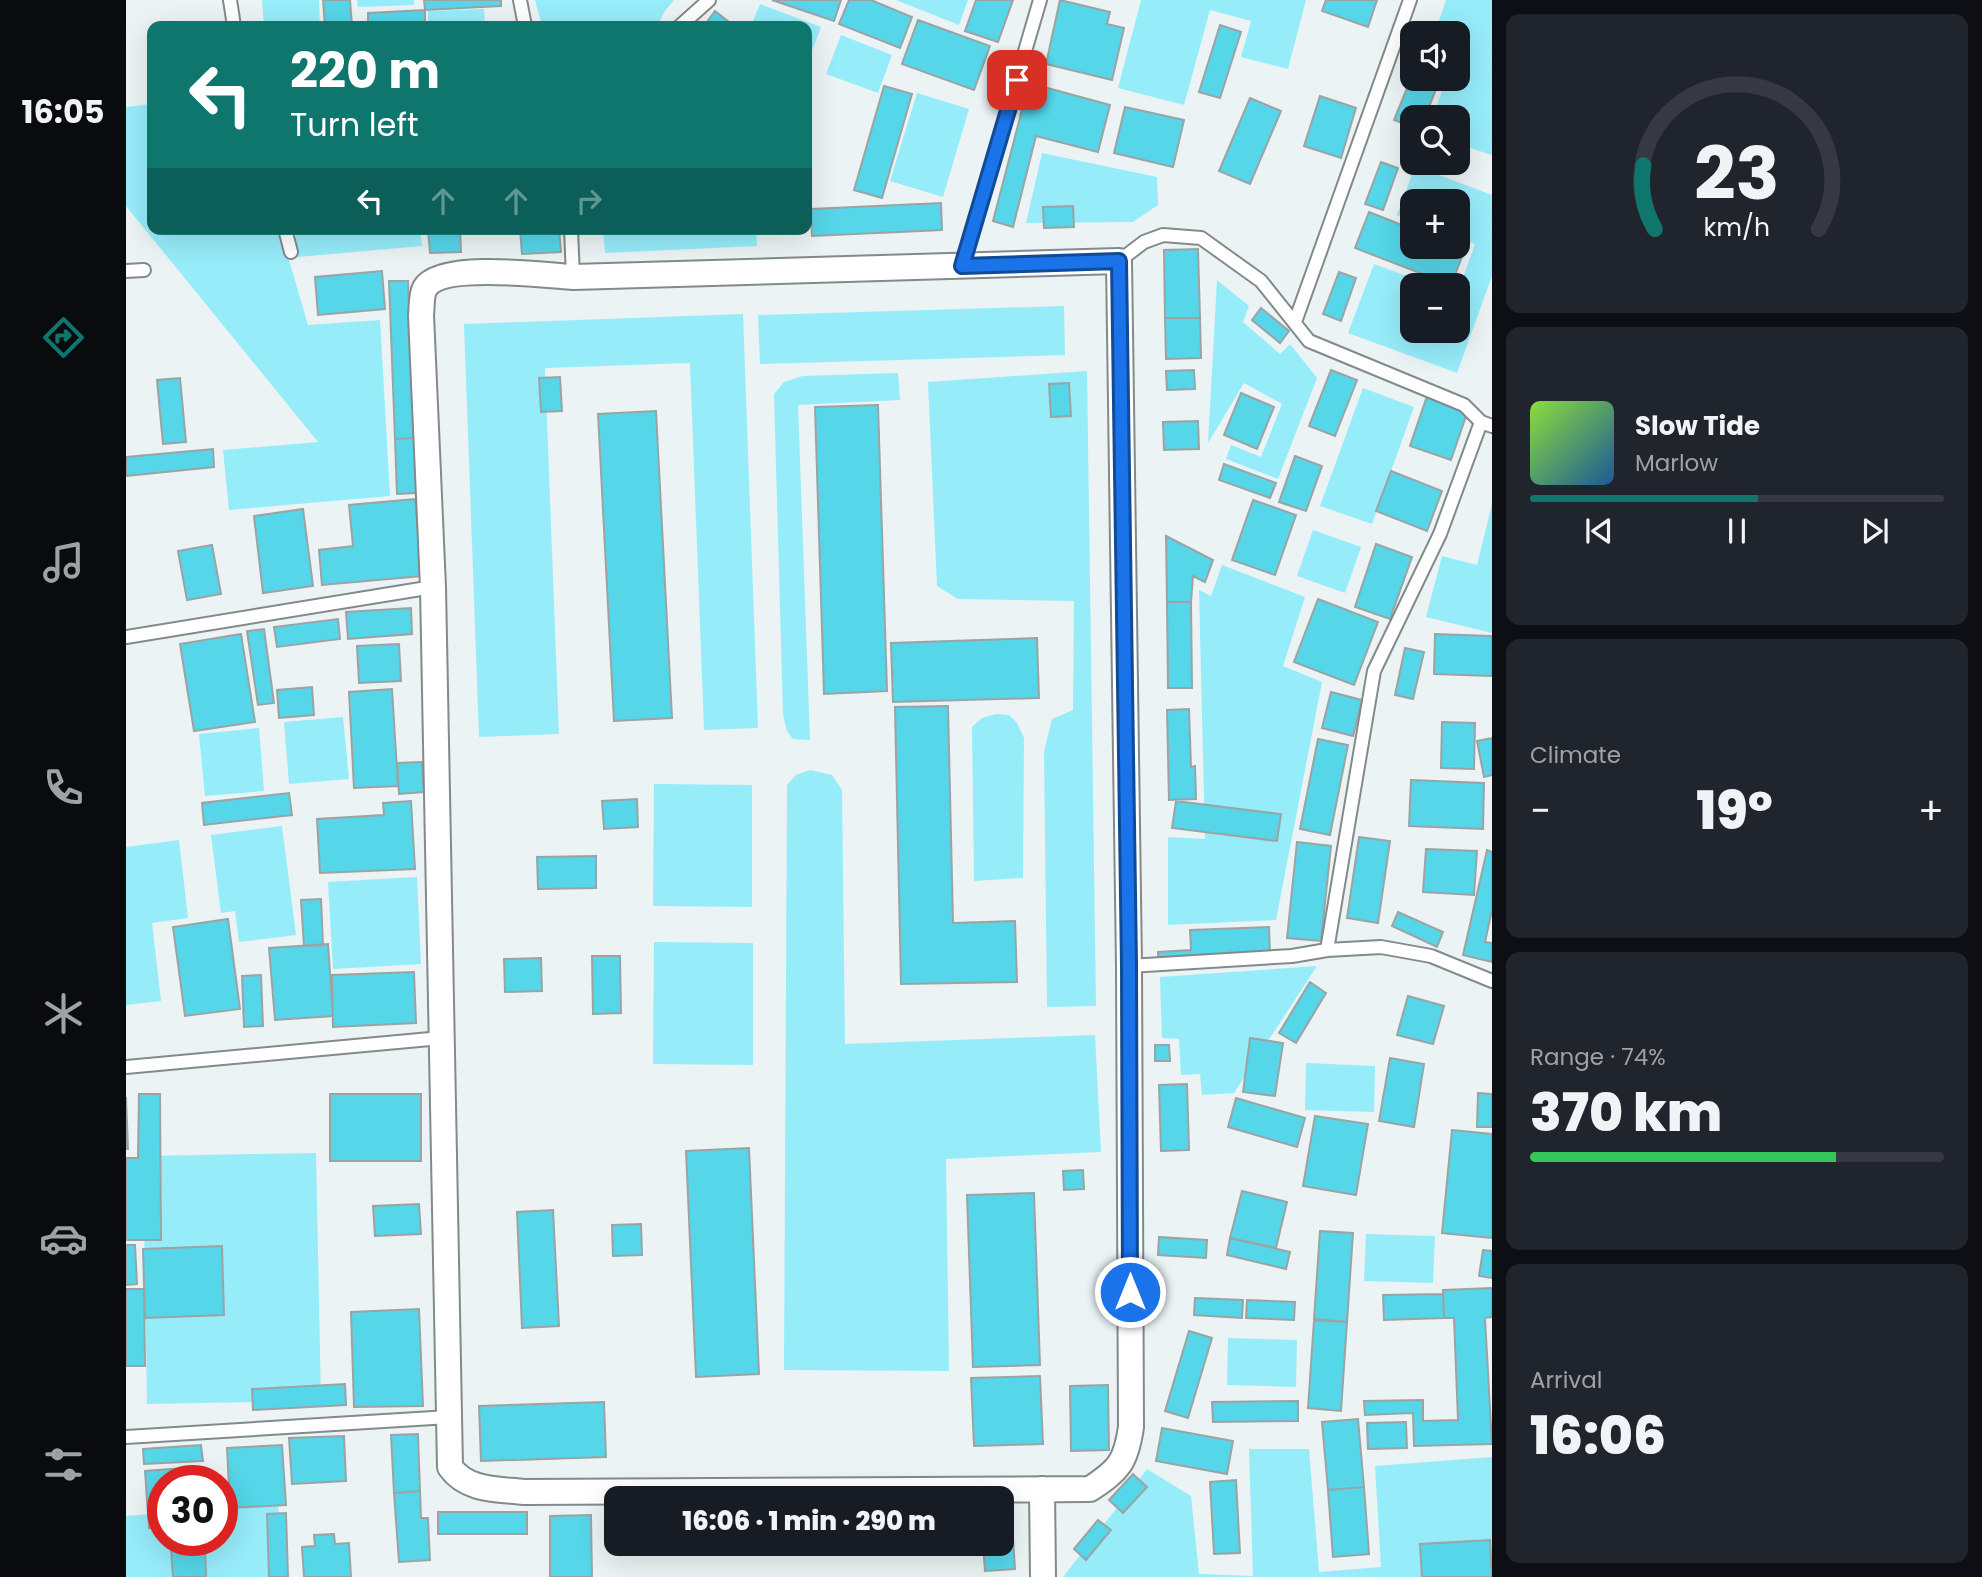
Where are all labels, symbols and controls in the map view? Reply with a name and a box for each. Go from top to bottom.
map controls [1400,21,1470,343]
button: sound [1400,21,1470,91]
text: 220 m [290,37,440,105]
icon: left [175,49,266,140]
pin [987,50,1047,110]
icon: arrive [998,61,1036,99]
text: 16:05 [21,89,105,134]
text: Turn left [290,102,419,147]
button: search [1400,105,1470,175]
text: 23 [1694,124,1780,225]
icon: left [351,182,389,220]
icon: ahead [424,182,462,220]
icon: ahead [497,182,535,220]
icon: right [570,182,608,220]
button: + [1400,189,1470,259]
text: km/h [1704,210,1770,245]
button: − [1400,273,1470,343]
icon: directions [39,313,88,362]
text: Slow Tide [1635,408,1760,444]
text: Marlow [1635,447,1718,479]
icon: previous [1580,512,1618,550]
icon: pause [1718,512,1756,550]
icon: next [1856,512,1894,550]
icon: music [39,538,88,587]
text: Climate [1530,739,1621,771]
icon: phone [39,763,88,812]
text: 19° [1696,774,1773,847]
text: − [1530,784,1551,837]
text: + [1918,784,1944,837]
icon: climate [39,989,88,1038]
text: Range · 74% [1530,1041,1666,1073]
text: 370 km [1530,1076,1722,1149]
icon: car [39,1214,88,1263]
position arrow [1093,1255,1167,1329]
text: Arrival [1530,1364,1602,1396]
text: 16:06 [1530,1399,1666,1472]
icon: filters [39,1440,88,1489]
speed limit sign: 30 [147,1465,238,1556]
text: 16:06 · 1 min · 290 m [682,1503,936,1539]

